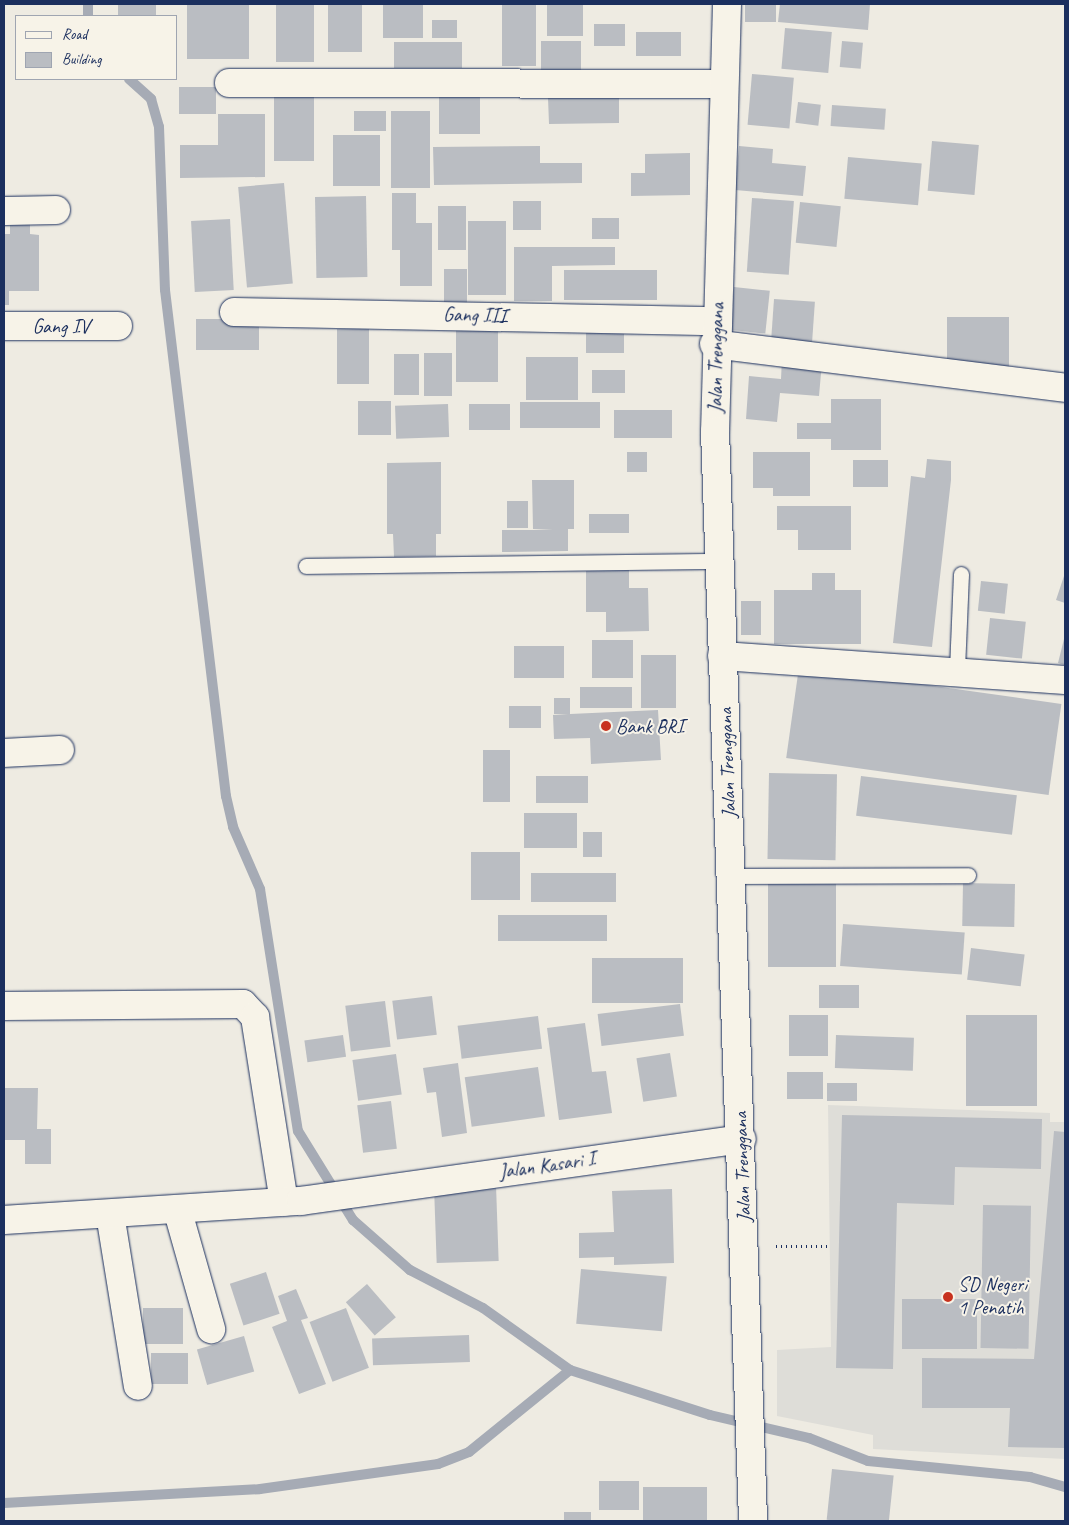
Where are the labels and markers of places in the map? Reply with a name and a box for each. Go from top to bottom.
place label: Bank BRI [616,714,685,738]
marker: Bank BRI [600,720,612,732]
place label: SD Negeri 1 Penatih [958,1273,1028,1320]
marker: SD Negeri 1 Penatih [942,1291,954,1303]

